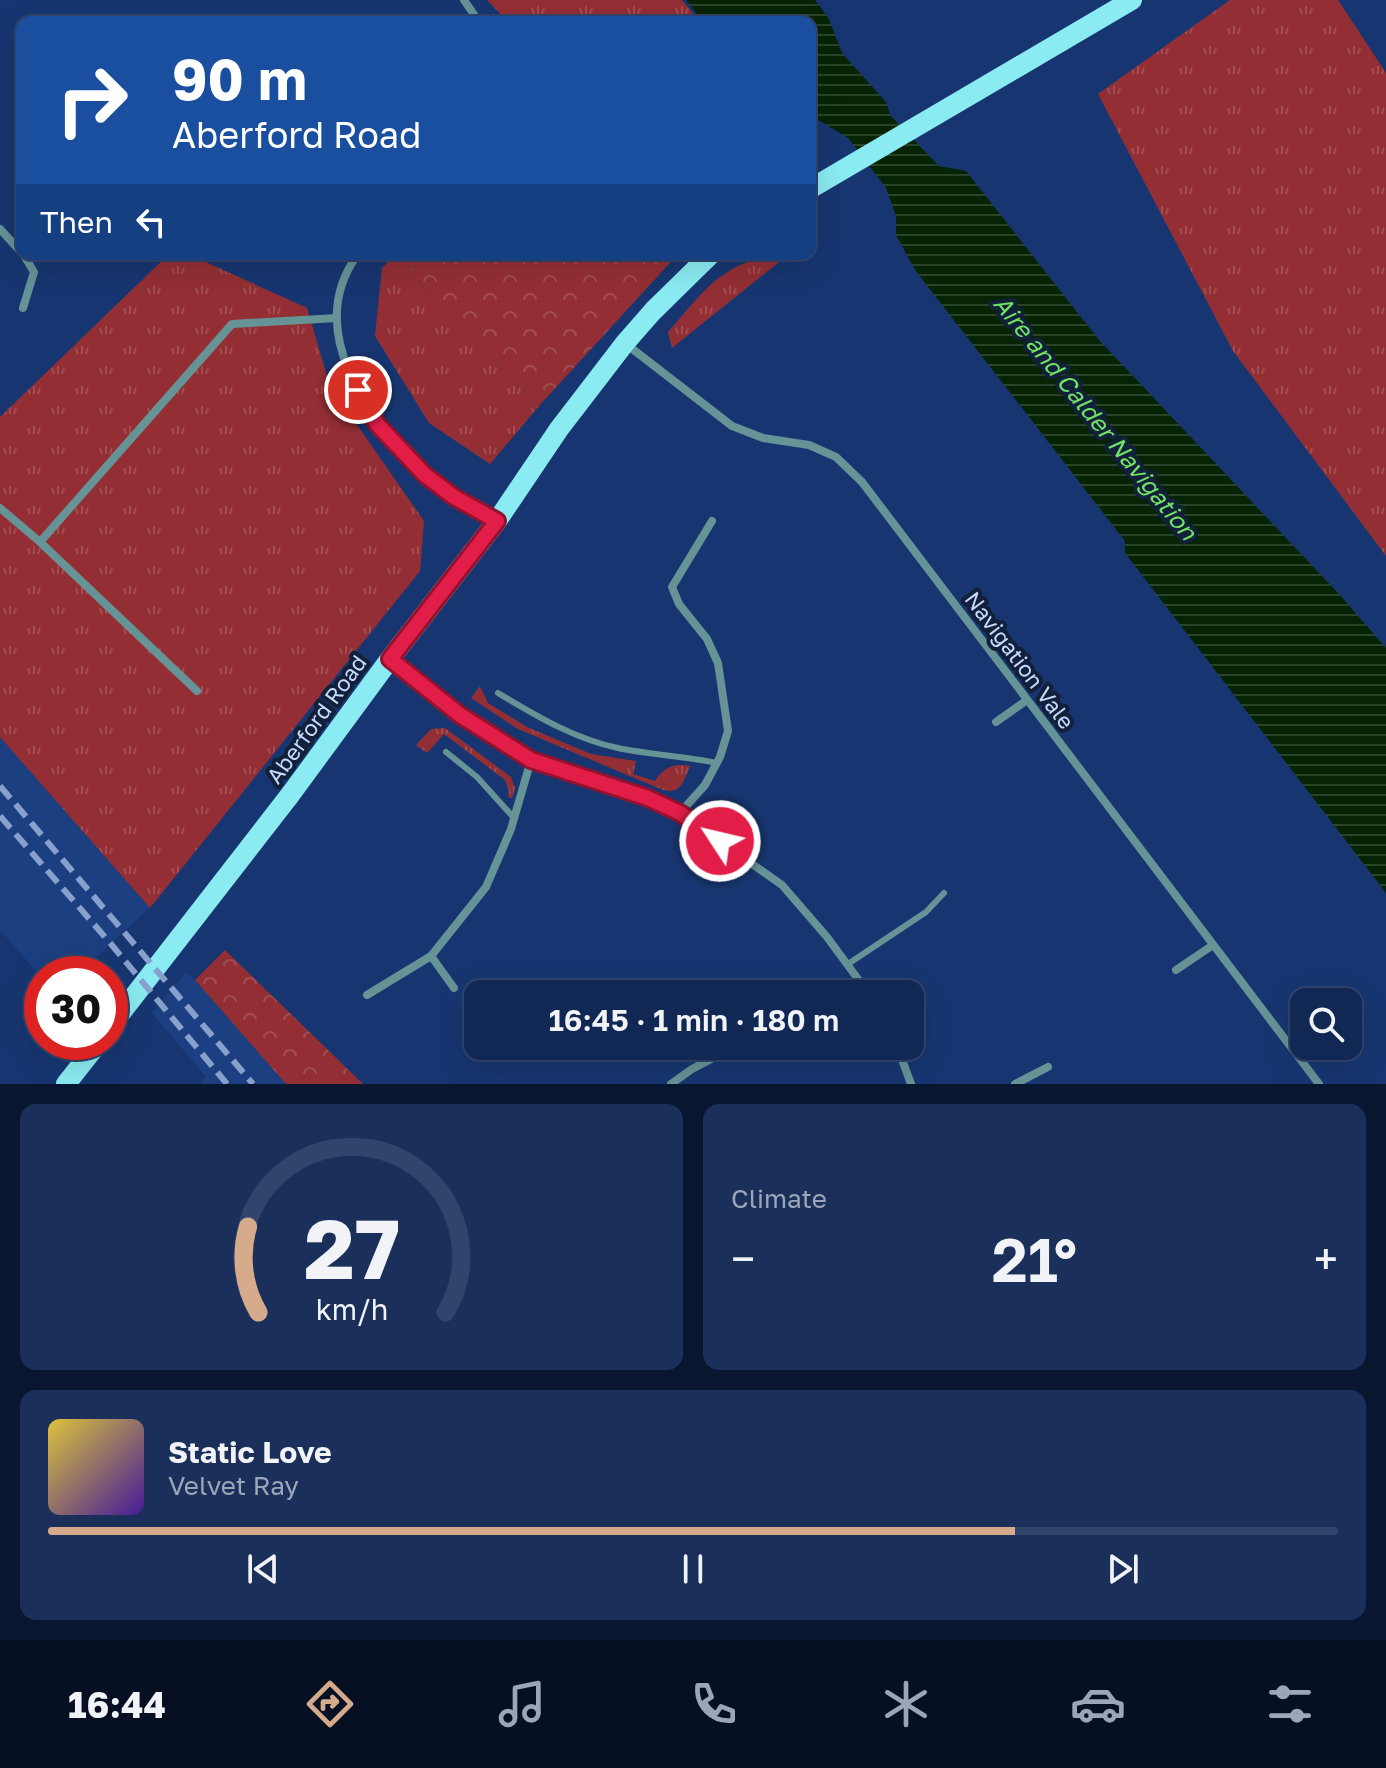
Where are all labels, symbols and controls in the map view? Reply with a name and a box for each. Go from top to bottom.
text: 90 m [172,45,307,112]
icon: right [40,48,144,152]
text: Aberford Road [172,113,421,156]
icon: left [129,200,173,244]
text: Then [40,204,113,240]
water label: Aire and Calder Navigation [988,289,1204,547]
pin [324,356,392,424]
icon: arrive [336,368,380,412]
street label: Navigation Vale [960,586,1080,734]
street label: Aberford Road [260,649,372,789]
position arrow [678,799,762,883]
speed limit sign: 30 [24,956,128,1060]
map controls [1290,988,1362,1060]
button: search [1290,988,1362,1060]
text: 16:45 · 1 min · 180 m [549,1002,839,1038]
text: Climate [731,1183,827,1214]
text: 27 [303,1197,400,1297]
text: 21° [992,1223,1077,1295]
text: − [731,1232,755,1285]
text: + [1314,1232,1338,1285]
text: km/h [315,1292,388,1326]
text: Static Love [168,1434,332,1470]
text: Velvet Ray [168,1470,299,1501]
icon: previous [241,1547,285,1591]
icon: pause [671,1547,715,1591]
icon: next [1101,1547,1145,1591]
icon: directions [302,1676,358,1732]
icon: music [494,1676,550,1732]
icon: phone [686,1676,742,1732]
icon: climate [878,1676,934,1732]
icon: car [1070,1676,1126,1732]
icon: filters [1262,1676,1318,1732]
text: 16:44 [68,1683,166,1726]

